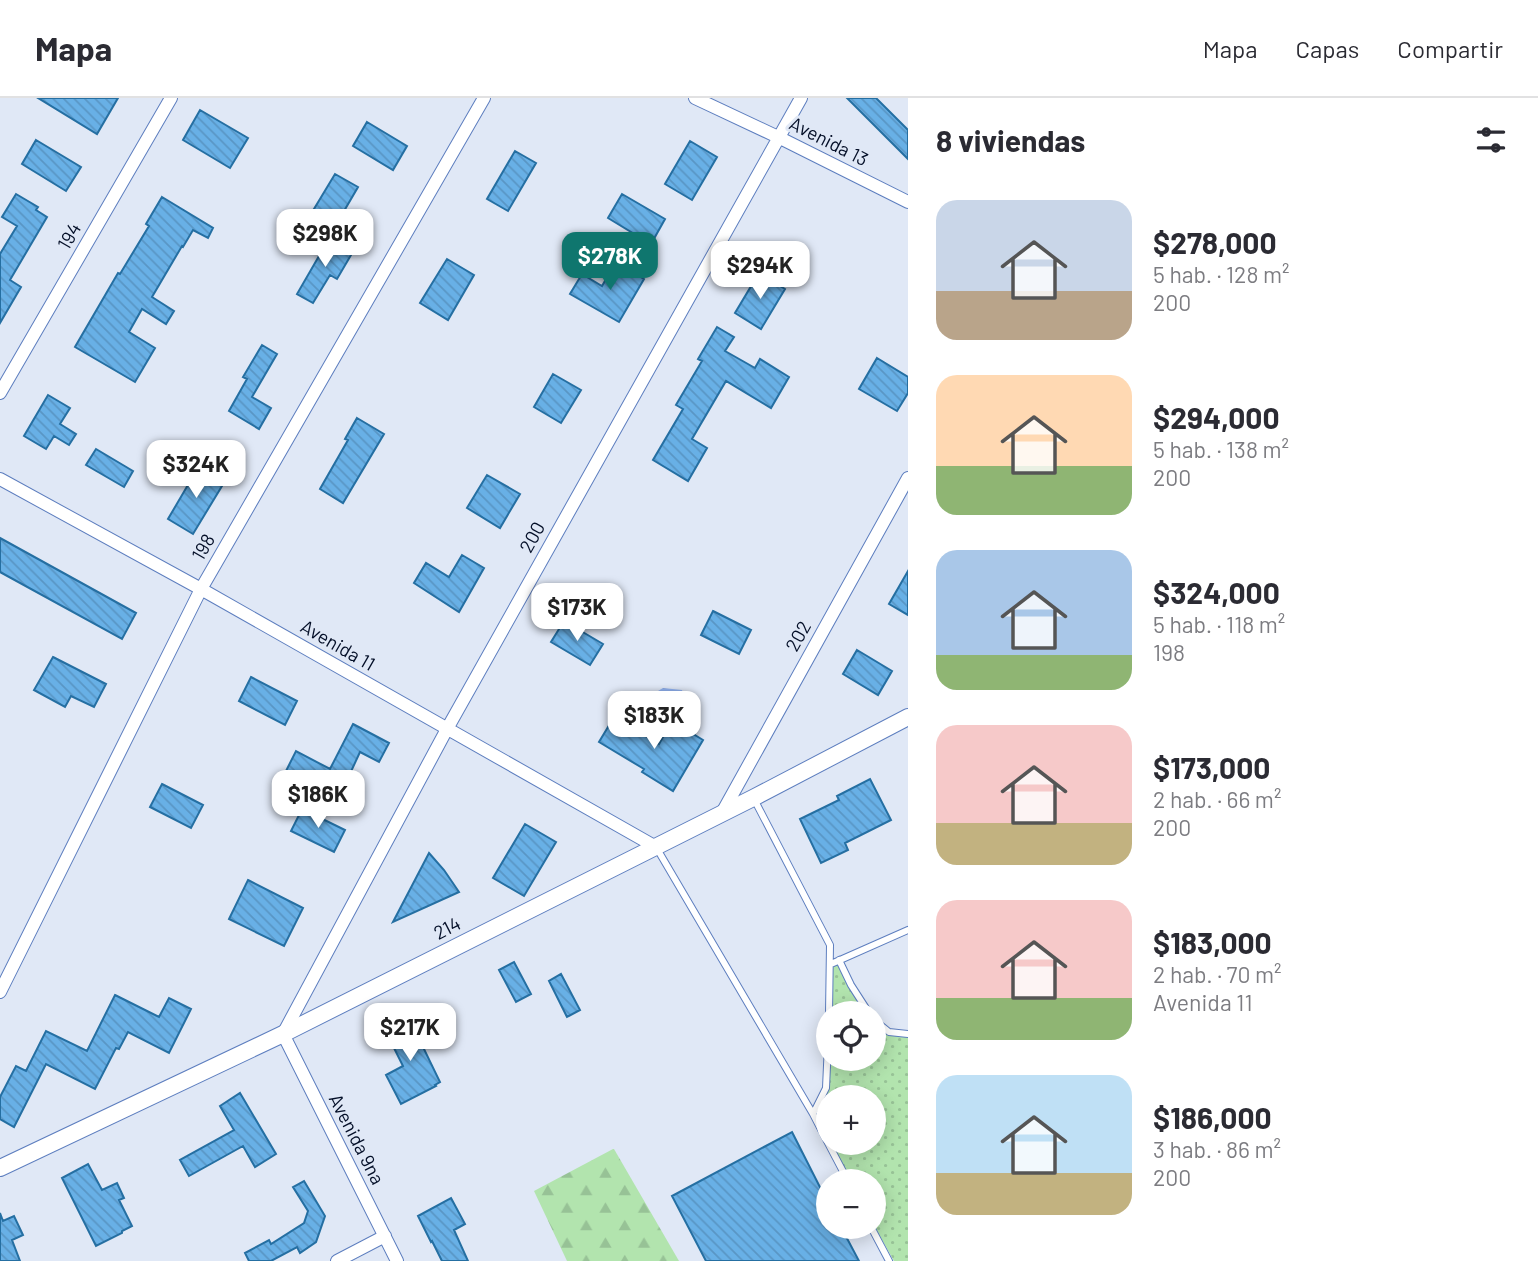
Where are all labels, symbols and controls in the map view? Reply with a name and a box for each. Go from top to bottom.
text: Mapa [35,28,112,68]
text: Mapa [1203,34,1258,63]
text: Capas [1296,34,1359,63]
text: Compartir [1397,34,1503,63]
street label: Avenida 13 [786,111,872,170]
icon: filters [1472,121,1510,159]
text: 8 viviendas [936,122,1085,158]
pin: $298K [276,209,374,269]
street label: 194 [52,218,85,253]
text: $298K [292,218,358,246]
text: $278,000 [1153,224,1277,260]
icon: home [992,228,1076,312]
pin: $278K [561,232,659,292]
text: $278K [578,241,642,269]
pin: $294K [711,242,809,301]
text: $294K [727,250,793,278]
text: 5 hab. · 128 m² [1153,260,1290,288]
text: 200 [1153,288,1191,316]
text: $294,000 [1153,399,1280,435]
icon: home [992,403,1076,487]
text: 5 hab. · 138 m² [1153,435,1289,463]
pin: $324K [147,440,245,500]
text: $324K [163,449,229,477]
text: 200 [1153,463,1191,491]
street label: 200 [514,517,549,556]
street label: 198 [186,530,219,564]
text: $324,000 [1153,574,1280,610]
icon: home [992,578,1076,662]
pin: $173K [528,584,626,643]
text: $173K [547,592,607,620]
text: 5 hab. · 118 m² [1153,610,1285,638]
street label: Avenida 11 [297,614,380,675]
street label: 202 [780,617,815,655]
text: 198 [1153,638,1185,666]
pin: $183K [605,692,703,751]
text: $183K [624,700,684,728]
text: $173,000 [1153,749,1270,785]
icon: home [992,753,1076,837]
pin: $186K [269,770,367,830]
text: $186K [288,779,348,807]
text: 2 hab. · 66 m² [1153,785,1281,813]
text: 200 [1153,813,1191,841]
street label: 214 [430,911,464,944]
text: $183,000 [1153,924,1272,960]
icon: home [992,928,1076,1012]
text: 2 hab. · 70 m² [1153,960,1282,988]
text: Avenida 11 [1153,988,1252,1016]
map controls [816,1001,886,1239]
button: locate [816,1001,886,1071]
pin: $217K [361,1004,459,1063]
text: $217K [380,1012,440,1040]
button: + [816,1085,886,1155]
street label: Avenida 9na [325,1090,390,1188]
text: $186,000 [1153,1099,1272,1135]
icon: home [992,1103,1076,1187]
text: 3 hab. · 86 m² [1153,1135,1281,1163]
text: 200 [1153,1163,1191,1191]
button: − [816,1169,886,1239]

